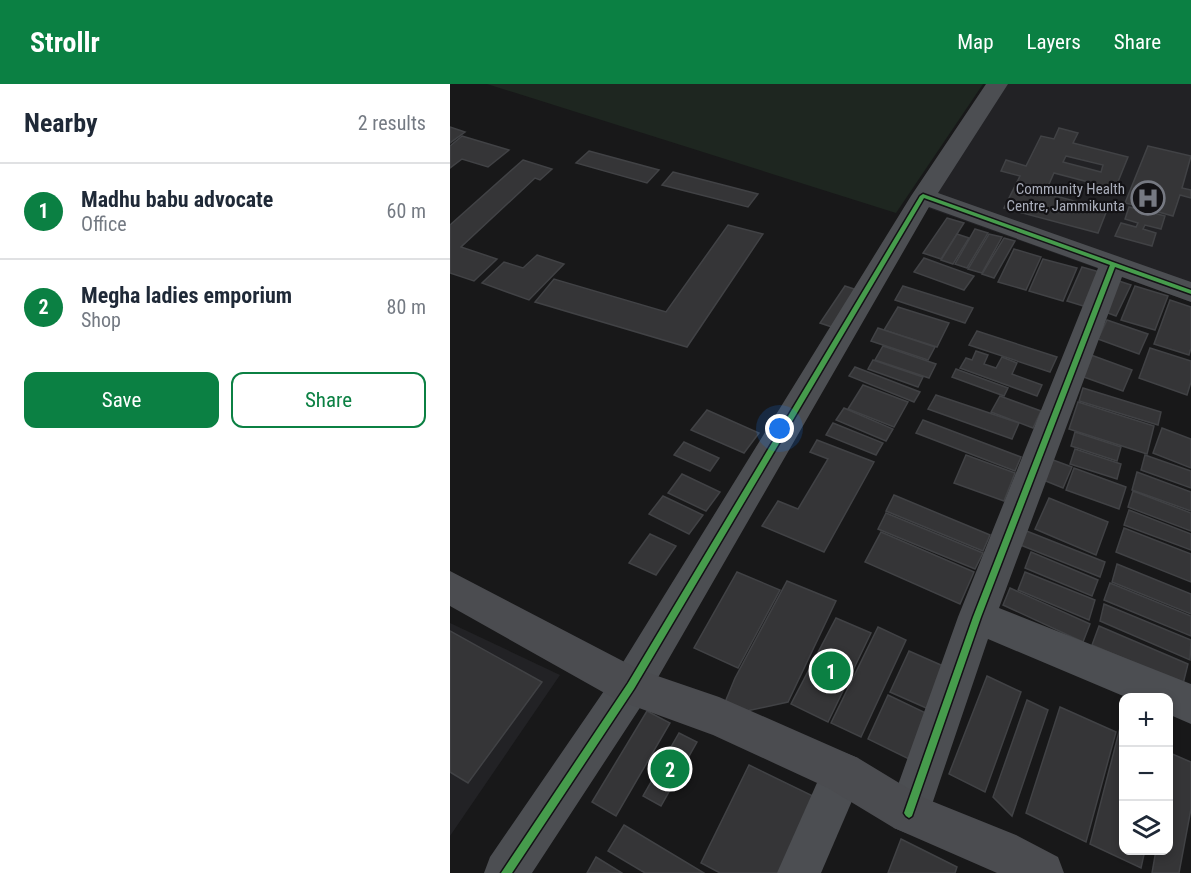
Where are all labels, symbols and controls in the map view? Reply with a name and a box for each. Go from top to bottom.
text: Strollr [30,26,100,59]
text: Map [957,30,994,54]
text: Layers [1027,30,1081,54]
text: Share [1114,30,1161,54]
text: Nearby [24,108,98,138]
text: 2 results [358,111,426,135]
place label: Community Health Centre, Jammikunta [1007,180,1125,215]
hospital icon: Community Health Centre, Jammikunta [1130,180,1166,216]
text: Madhu babu advocate [81,187,273,212]
text: 1 [38,199,49,223]
text: 60 m [387,199,426,223]
text: Office [81,212,127,236]
text: Megha ladies emporium [81,283,292,308]
text: 2 [38,295,49,319]
text: 80 m [387,295,426,319]
text: Shop [81,308,121,332]
button: Save [24,372,219,428]
button: Share [231,372,426,428]
your location [765,414,794,443]
pin: 1 [812,648,850,694]
map controls [1119,693,1173,855]
button: + [1119,693,1173,747]
pin: 2 [650,746,690,792]
button: − [1119,747,1173,801]
button: layers [1119,801,1173,855]

